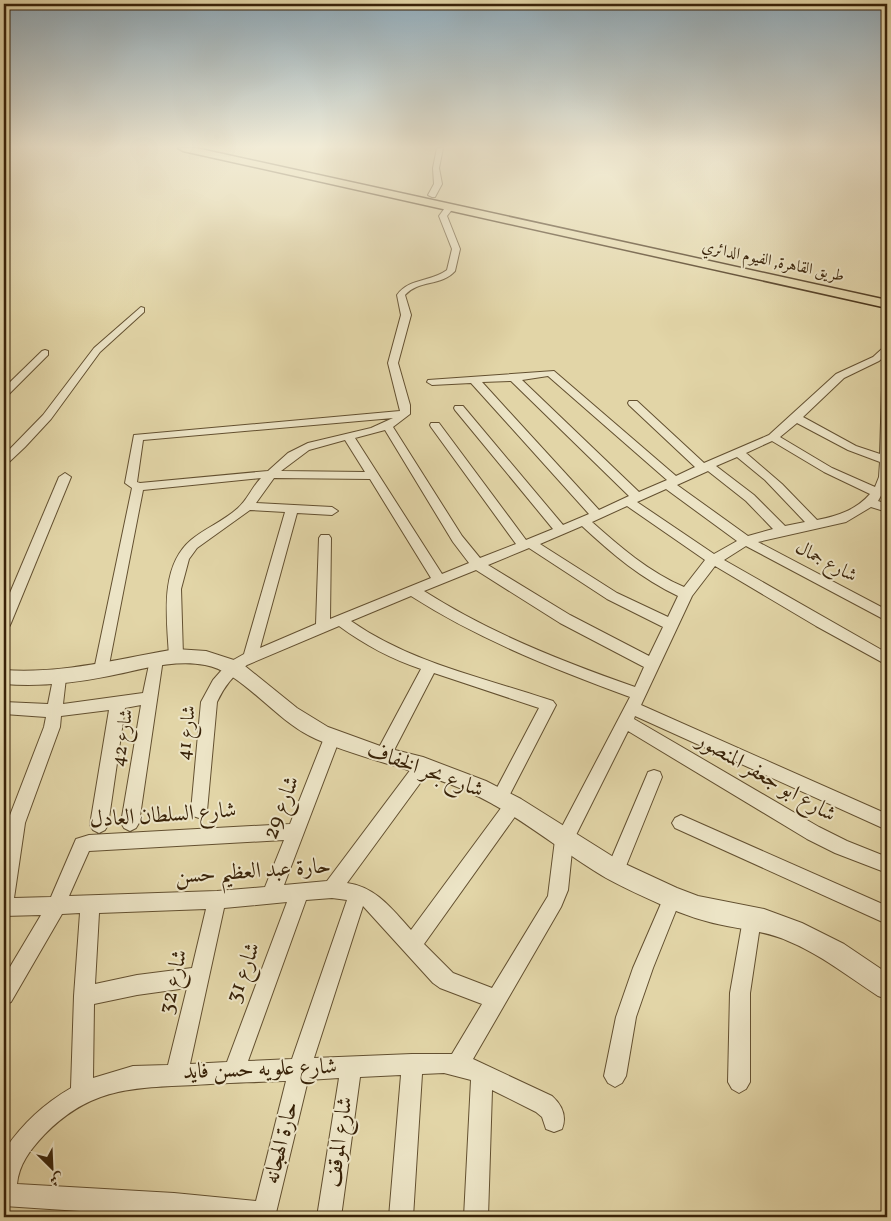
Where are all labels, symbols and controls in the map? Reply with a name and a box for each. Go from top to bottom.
street label: طريق القاهرة, الفيوم الدائري [699,236,846,290]
street label: شارع جمال [790,535,861,590]
street label: شارع 41 [171,704,204,762]
street label: شارع 42 [106,707,141,769]
street label: شارع ابو جعفر المنصور [688,724,842,831]
street label: شارع بحر الخفاف [362,736,488,807]
street label: شارع 29 [256,772,309,845]
street label: شارع السلطان العادل [89,795,238,838]
street label: حارة عبد العظيم حسن [174,851,332,897]
street label: شارع 31 [219,938,270,1008]
street label: شارع 32 [152,947,197,1018]
street label: شارع علويه حسن فايد [182,1052,338,1089]
street label: شارع الموقف [318,1095,363,1190]
street label: حارة الهجانه [257,1099,307,1187]
north arrow [28,1144,78,1194]
text: ش [46,1167,67,1190]

